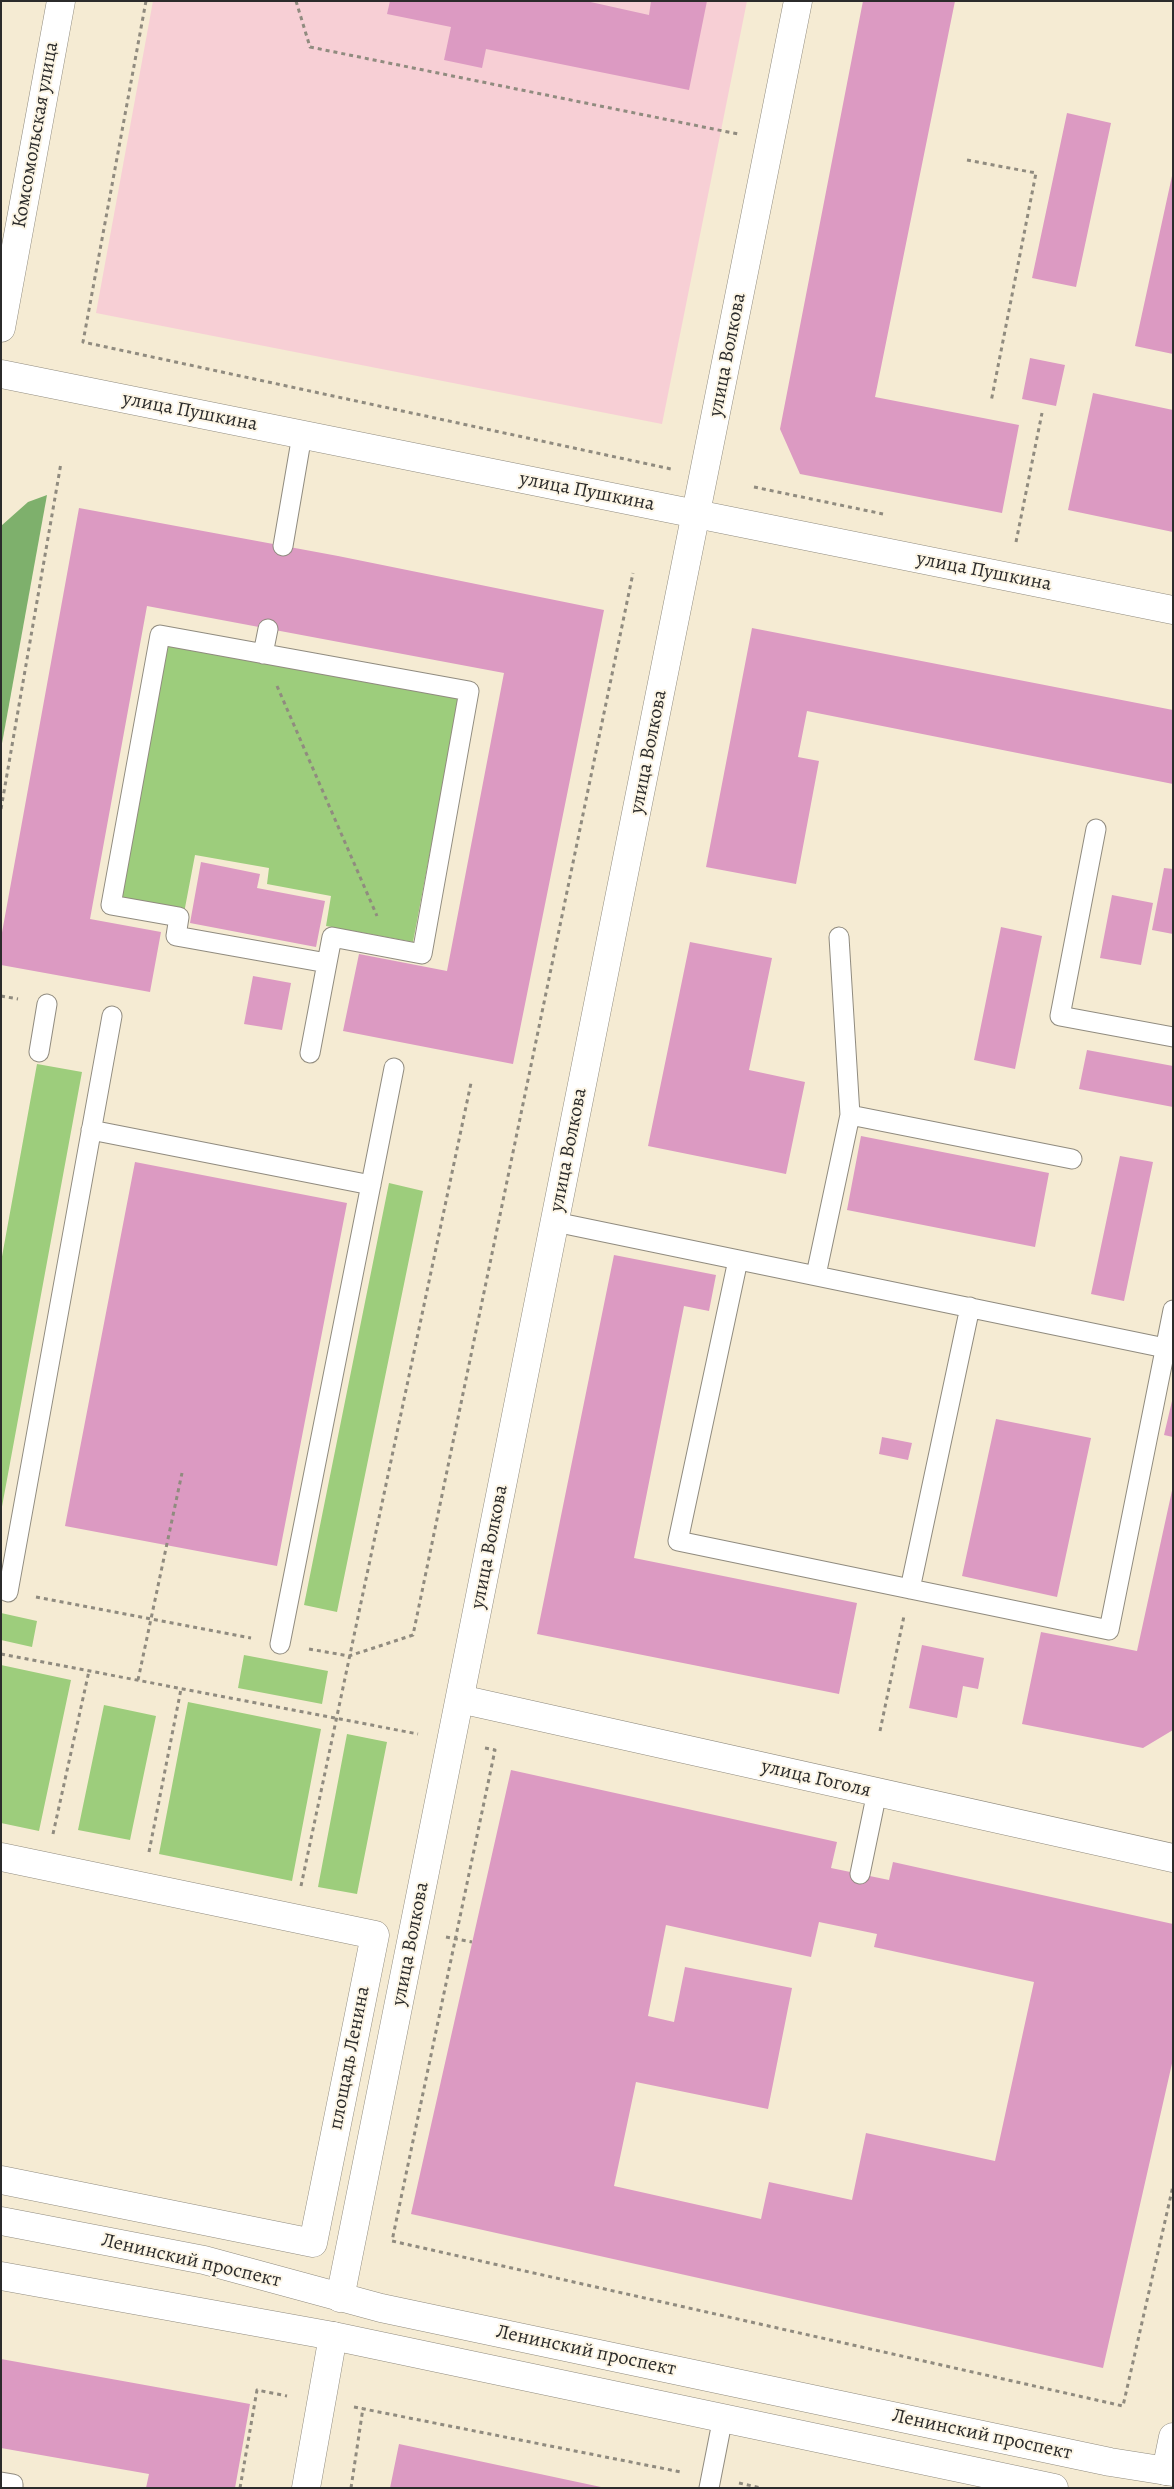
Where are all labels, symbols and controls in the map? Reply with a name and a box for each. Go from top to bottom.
street label: Комсомольская улица [8,40,64,230]
street label: улица Волкова [704,291,752,419]
street label: улица Пушкина [120,387,260,437]
street label: улица Пушкина [517,467,657,517]
street label: улица Пушкина [914,547,1054,597]
street label: улица Волкова [625,688,673,816]
street label: улица Волкова [545,1086,593,1214]
street label: улица Волкова [466,1483,514,1611]
street label: улица Гоголя [759,1755,873,1803]
street label: улица Волкова [387,1880,435,2008]
street label: площадь Ленина [324,1984,376,2132]
street label: Ленинский проспект [99,2229,283,2293]
street label: Ленинский проспект [494,2320,678,2382]
street label: Ленинский проспект [890,2404,1074,2466]

